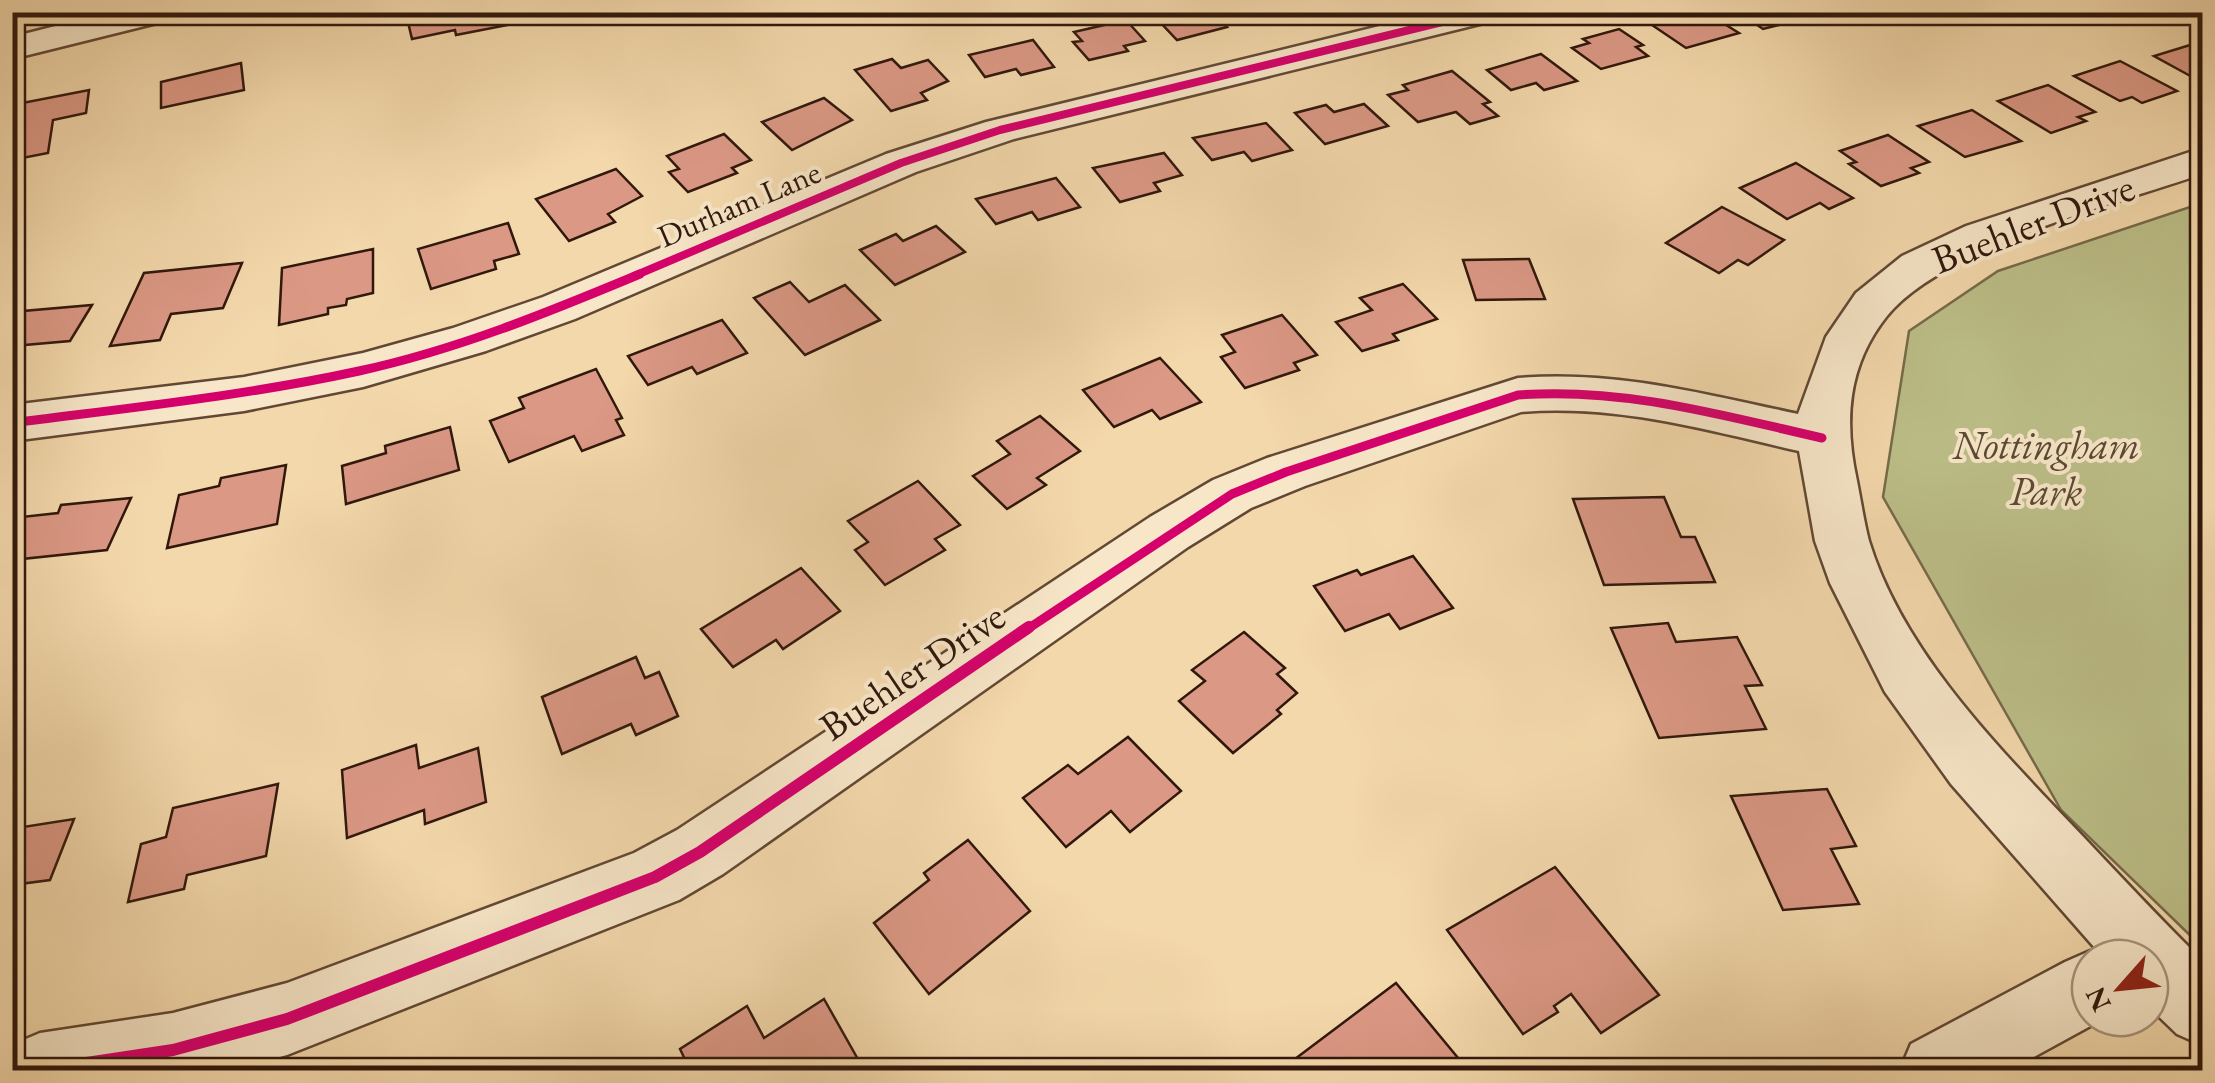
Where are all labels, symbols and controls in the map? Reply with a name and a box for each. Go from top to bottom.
street label: Durham Lane [651,151,827,257]
street label: Buehler Drive [1924,161,2142,285]
park label: Nottingham Park [1951,419,2140,517]
street label: Buehler Drive [809,590,1015,752]
north arrow [2070,938,2170,1038]
text: N [2076,981,2119,1018]

